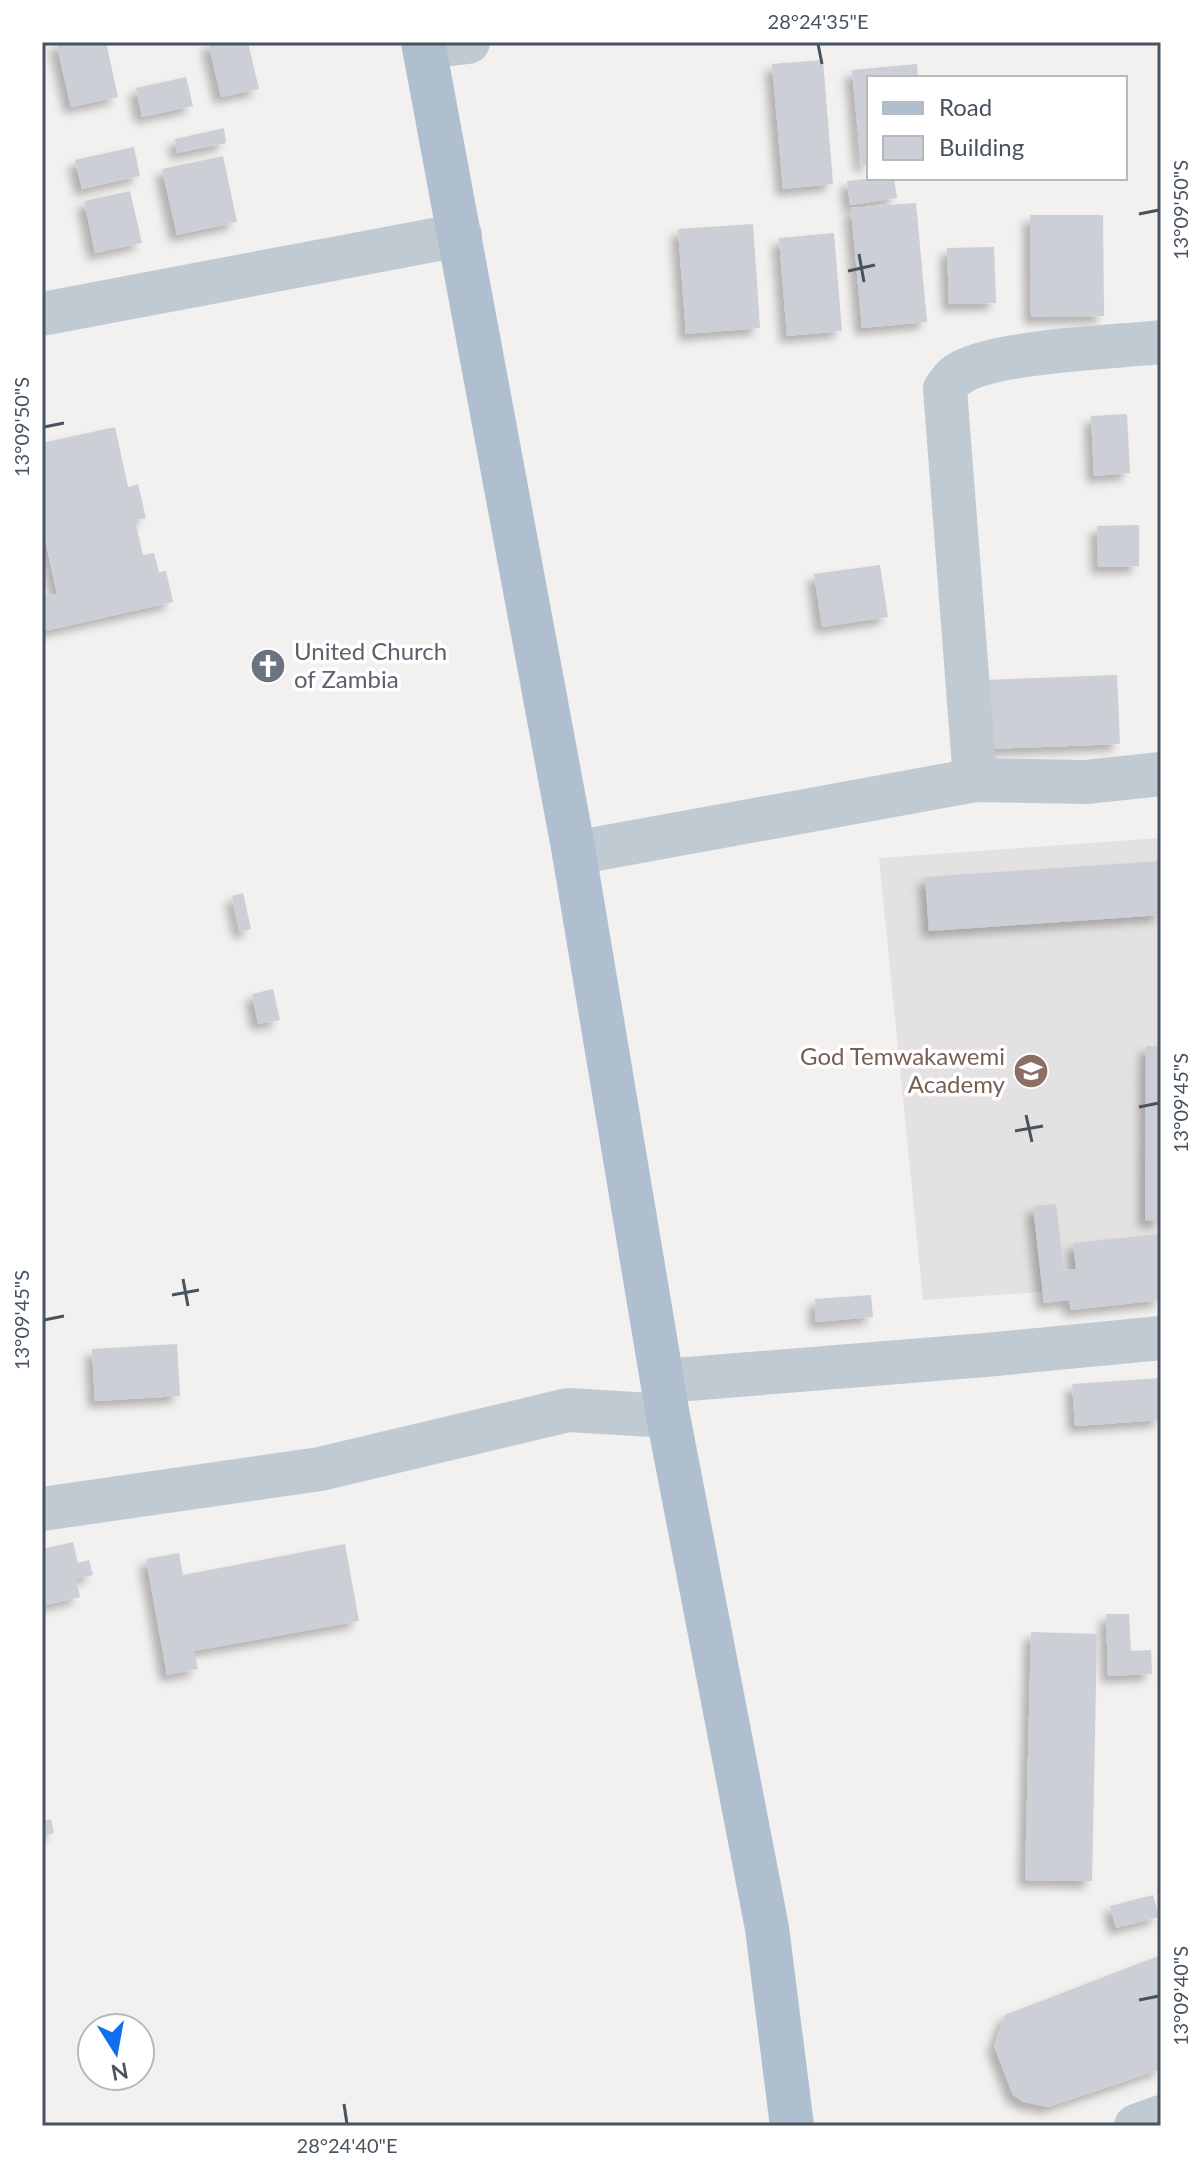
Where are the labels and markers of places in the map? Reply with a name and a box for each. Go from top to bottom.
place label: United Church of Zambia [294,636,447,693]
church icon: United Church of Zambia [249,647,287,685]
place label: God Temwakawemi Academy [800,1041,1006,1098]
school or university icon: God Temwakawemi Academy [1012,1052,1050,1090]

